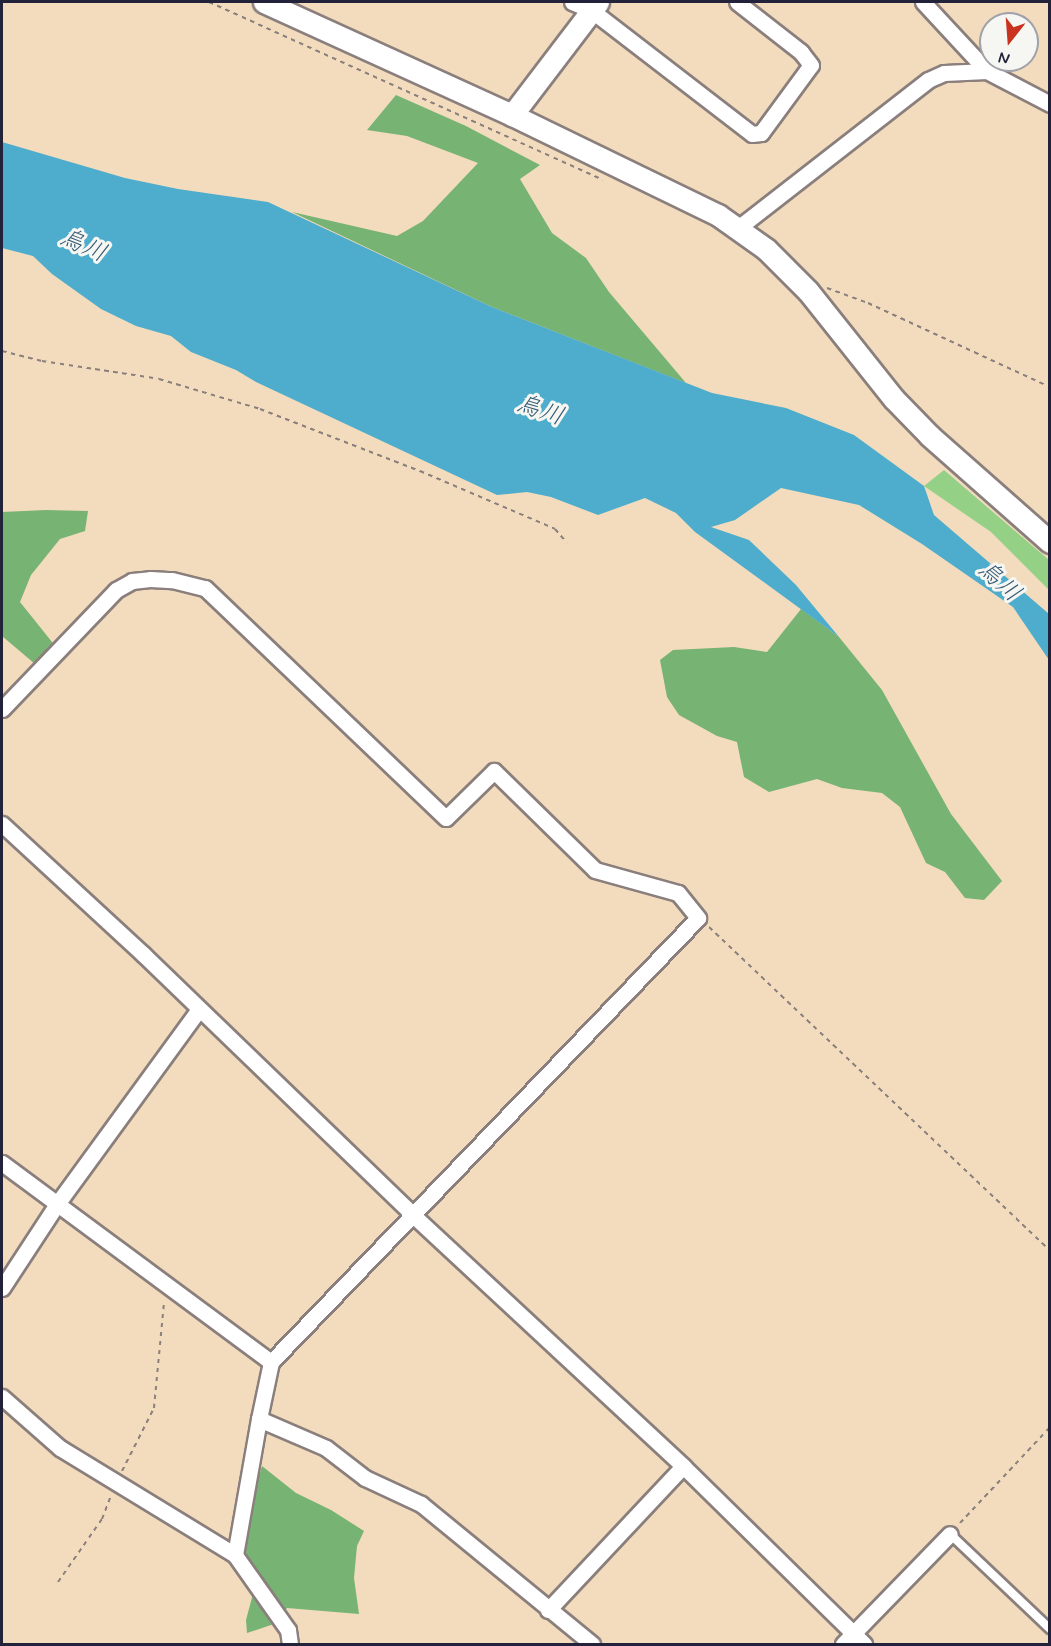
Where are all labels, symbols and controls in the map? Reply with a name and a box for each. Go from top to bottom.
north arrow [979,12,1039,72]
text: N [996,46,1012,69]
water label: 烏川 [55,223,111,269]
water label: 烏川 [513,390,567,432]
water label: 烏川 [972,555,1026,609]

